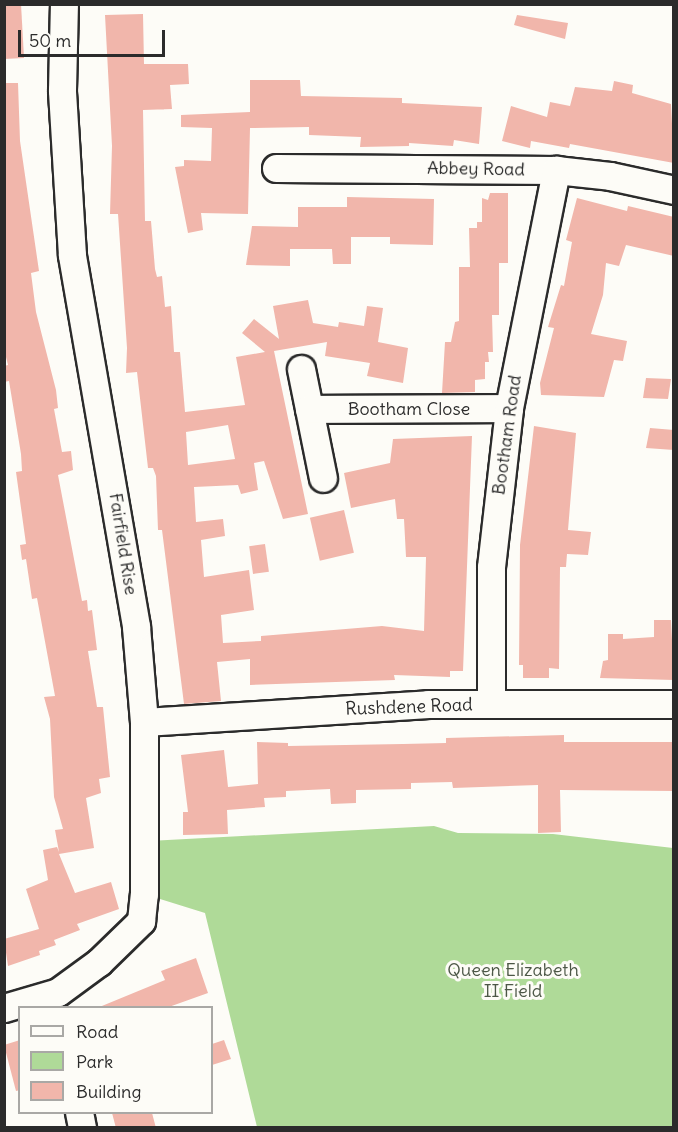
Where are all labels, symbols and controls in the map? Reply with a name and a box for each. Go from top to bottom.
scale bar [21,18,168,56]
text: 50 m [29,29,71,52]
street label: Abbey Road [427,157,525,181]
street label: Bootham Road [488,374,526,496]
street label: Bootham Close [348,398,470,420]
street label: Fairfield Rise [104,491,142,597]
street label: Rushdene Road [345,694,473,720]
park label: Queen Elizabeth II Field [447,960,579,1002]
legend [18,1006,213,1114]
text: Road [76,1020,118,1043]
text: Park [76,1050,113,1073]
text: Building [76,1080,141,1103]

